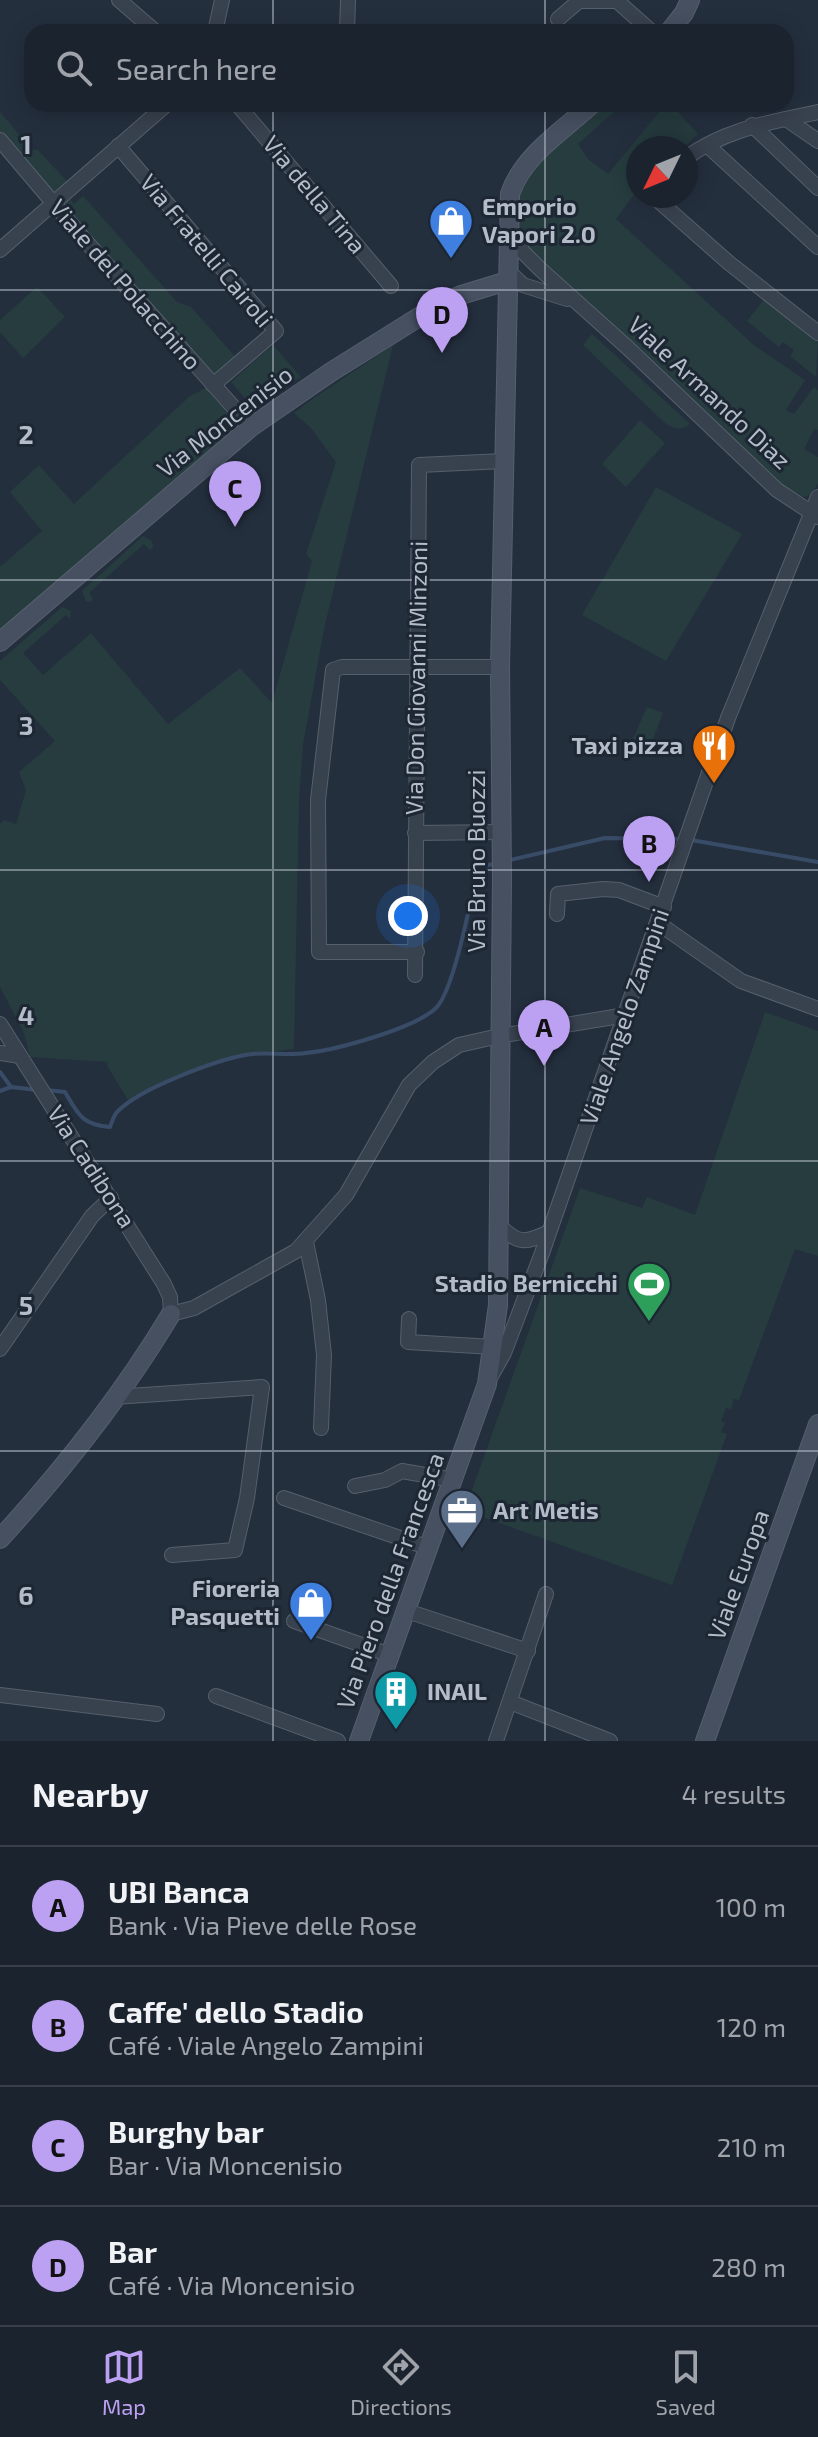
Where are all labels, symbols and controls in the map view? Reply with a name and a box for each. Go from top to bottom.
search box [24,24,794,112]
icon: search [52,46,96,90]
text: Search here [116,50,277,86]
text: 1 [20,128,32,159]
street label: Via della Tina [257,129,373,259]
north arrow [626,136,698,208]
street label: Via Fratelli Cairoli [135,168,280,332]
place label: Emporio Vapori 2.0 [482,191,596,248]
street label: Viale del Polacchino [44,193,208,375]
shop icon: Emporio Vapori 2.0 [427,197,475,260]
pin: D [416,287,468,353]
street label: Viale Armando Diaz [623,309,797,475]
street label: Via Moncenisio [151,359,298,483]
text: 2 [18,418,34,449]
pin: C [209,461,261,527]
street label: Via Don Giovanni Minzoni [399,541,432,815]
text: 3 [19,709,33,740]
restaurant icon: Taxi pizza [690,722,738,785]
place label: Taxi pizza [572,730,683,759]
street label: Via Bruno Buozzi [461,770,490,952]
pin: B [623,816,675,882]
your location [388,896,428,936]
street label: Viale Angelo Zampini [573,904,674,1129]
text: 4 [18,999,34,1030]
pin: A [518,1000,570,1066]
street label: Via Cadibona [42,1100,143,1233]
sports icon: Stadio Bernicchi [625,1260,673,1323]
place label: Stadio Bernicchi [435,1268,618,1297]
text: 5 [19,1289,33,1320]
street label: Via Piero della Francesca [330,1448,449,1713]
office icon: Art Metis [438,1487,486,1550]
place label: Art Metis [493,1495,599,1524]
street label: Viale Europa [701,1505,775,1643]
place label: Fioreria Pasquetti [171,1573,280,1630]
text: 6 [18,1579,34,1610]
shop icon: Fioreria Pasquetti [287,1579,335,1642]
building icon: INAIL [372,1668,420,1731]
place label: INAIL [427,1676,487,1705]
text: Nearby [32,1773,149,1814]
text: 4 results [681,1778,786,1809]
text: UBI Banca [108,1873,250,1909]
text: A [50,1891,66,1922]
text: 100 m [716,1891,786,1922]
text: Bank · Via Pieve delle Rose [108,1909,417,1940]
text: Caffe' dello Stadio [108,1993,364,2029]
text: B [50,2011,66,2042]
text: 120 m [717,2011,786,2042]
text: Café · Viale Angelo Zampini [108,2029,424,2060]
text: Burghy bar [108,2113,264,2149]
text: C [50,2131,66,2162]
text: 210 m [717,2131,786,2162]
text: Bar · Via Moncenisio [108,2149,343,2180]
text: Bar [108,2233,157,2269]
text: D [49,2251,67,2282]
text: 280 m [711,2251,786,2282]
text: Café · Via Moncenisio [108,2269,355,2300]
tab: Map [102,2345,146,2419]
tab: Directions [350,2345,452,2419]
tab: Saved [656,2345,716,2419]

